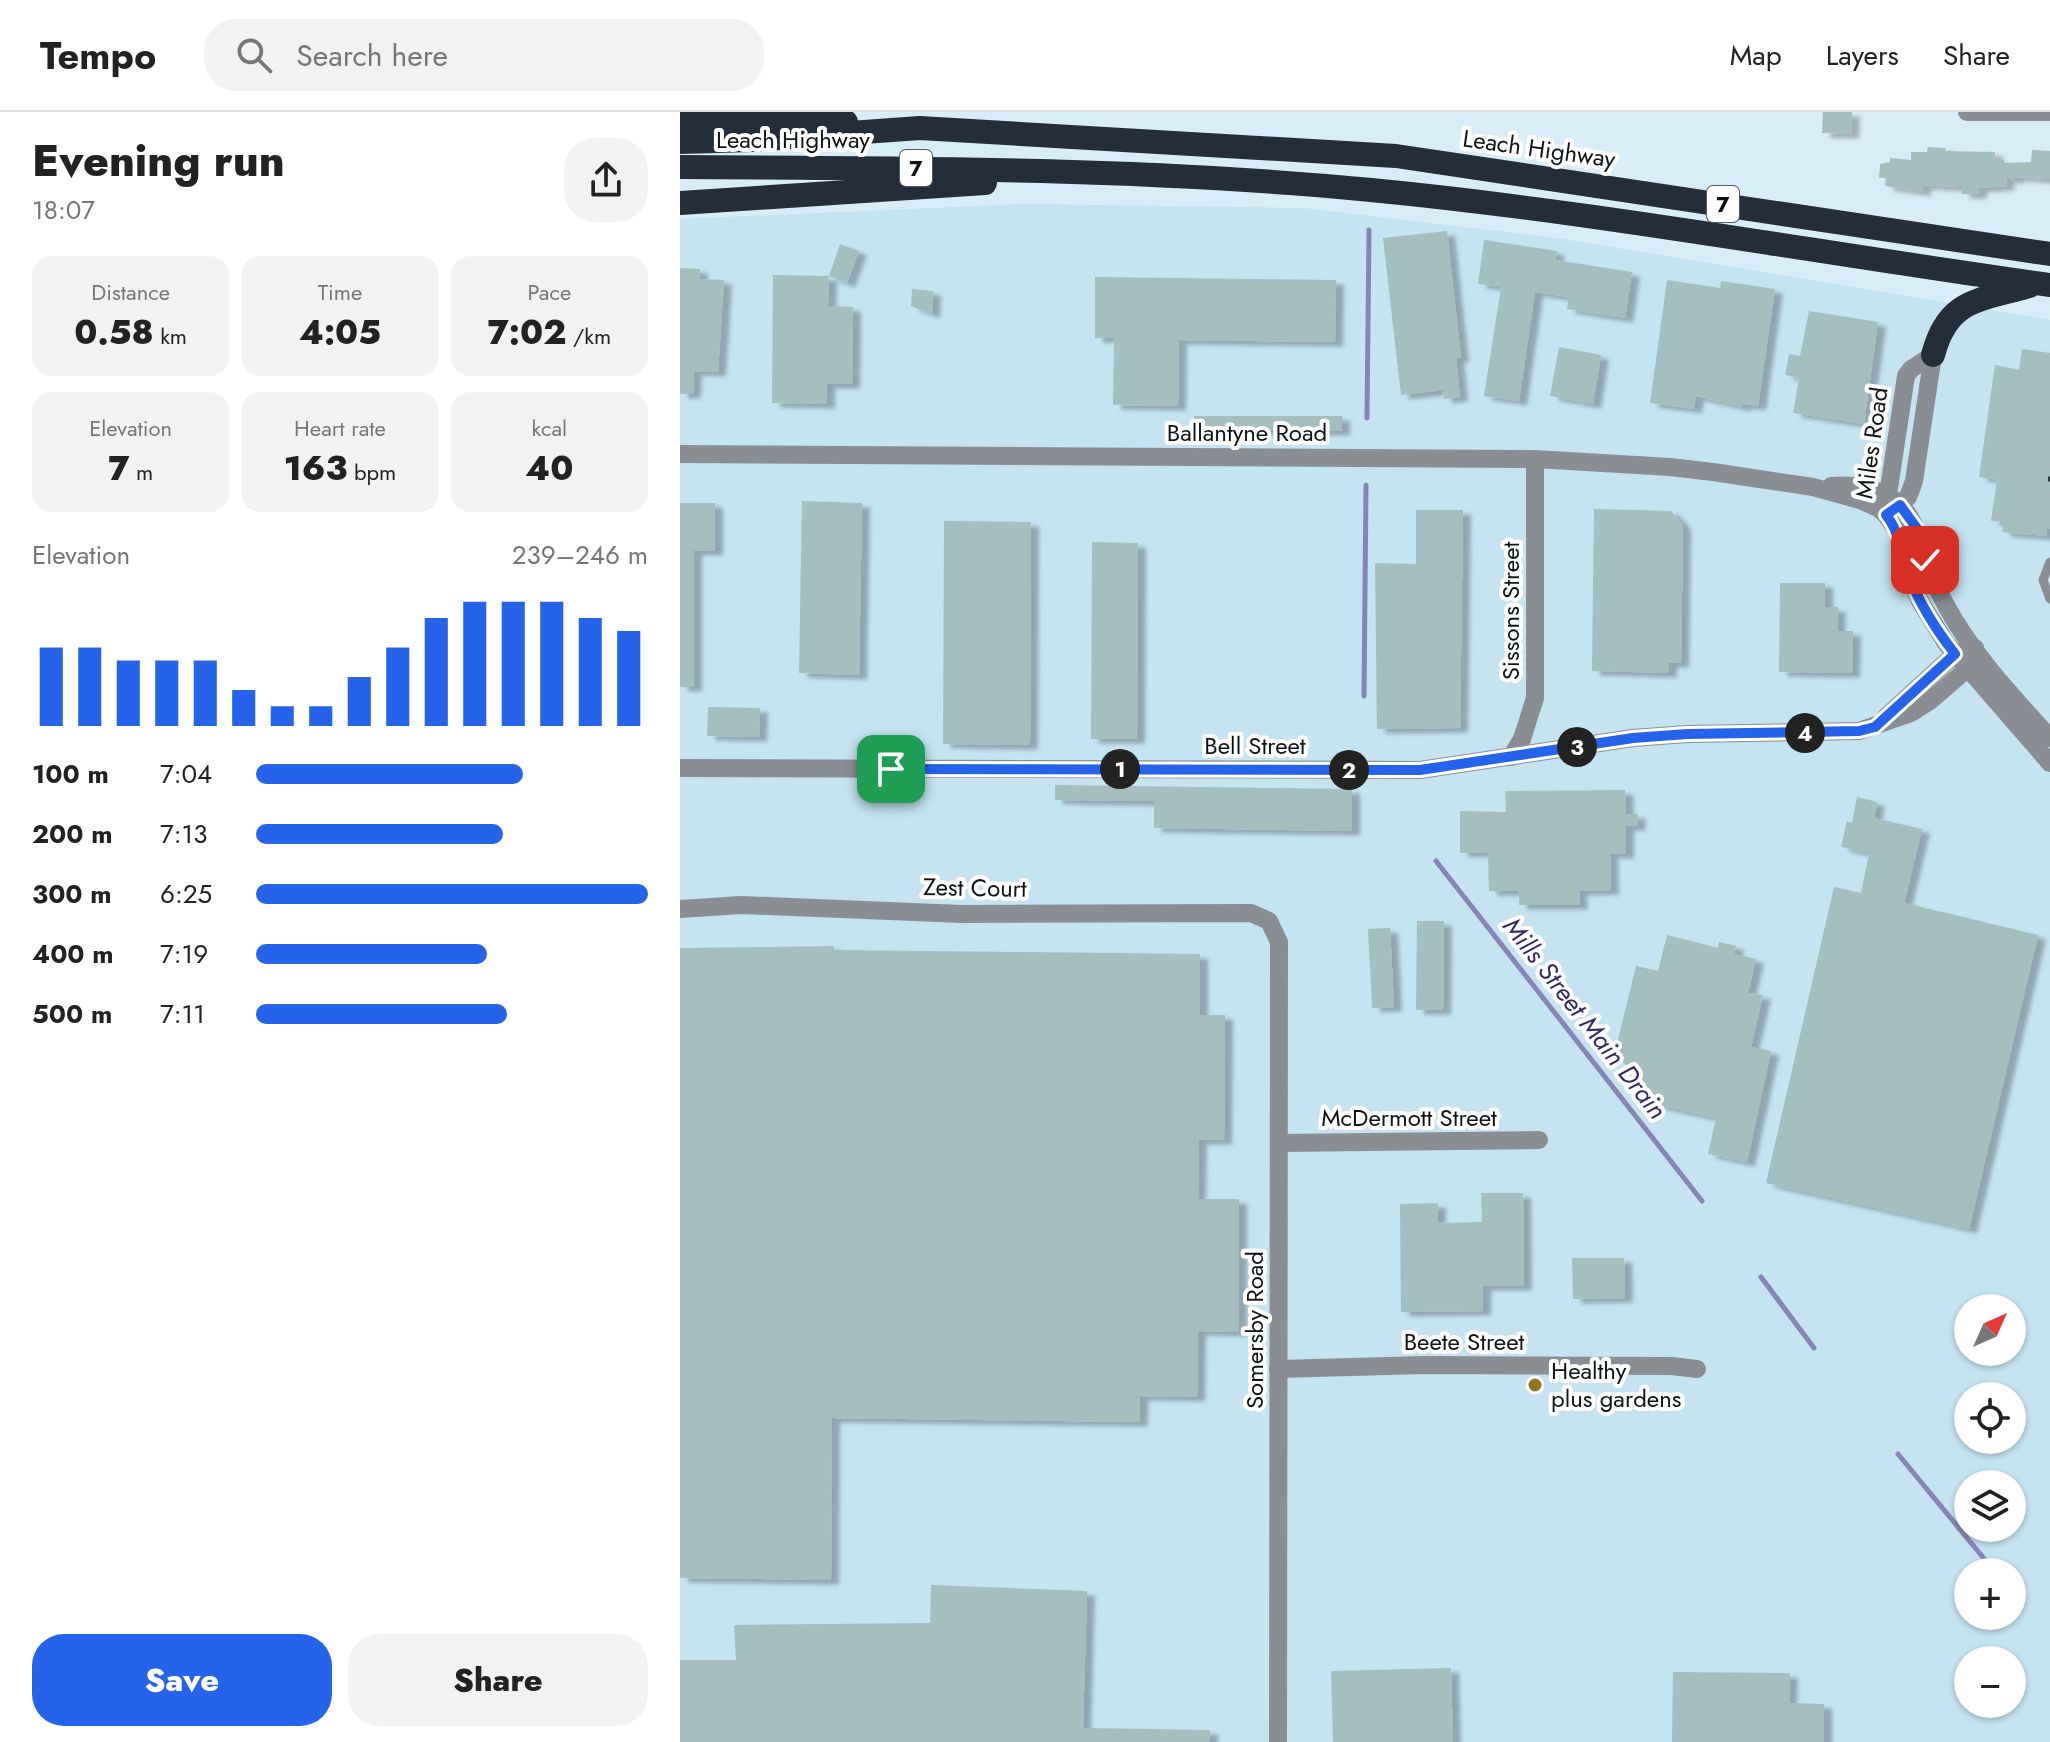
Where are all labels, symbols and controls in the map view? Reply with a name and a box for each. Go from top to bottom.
search box [204,19,764,91]
text: Tempo [40,28,156,83]
icon: search [232,33,276,77]
text: Search here [296,34,448,77]
text: Map [1730,35,1782,76]
text: Layers [1826,35,1899,76]
text: Share [1943,35,2010,76]
street label: Leach Highway [1460,120,1618,177]
street label: Leach Highway [716,122,870,157]
text: Evening run [32,129,285,193]
button: share [564,138,648,222]
road number: 7 [900,150,932,186]
road number: 7 [1707,186,1739,222]
text: 18:07 [32,191,95,229]
text: Distance [91,276,170,308]
text: Time [318,276,362,308]
text: Pace [527,276,571,308]
text: 0.58 [74,308,154,357]
text: 4:05 [299,308,381,357]
text: 7:02 [488,308,566,357]
text: km [154,320,187,352]
text: /km [566,320,611,352]
street label: Miles Road [1846,385,1897,501]
text: Elevation [89,412,172,444]
text: Heart rate [294,412,386,444]
text: kcal [532,412,567,444]
street label: Ballantyne Road [1167,415,1327,450]
text: 7 [108,444,129,493]
text: 163 [284,444,347,493]
text: 40 [525,444,573,493]
text: m [129,456,153,488]
text: bpm [347,456,396,488]
pin [1891,526,1959,594]
text: Elevation [32,536,130,574]
text: 239–246 m [512,536,648,574]
icon: check [1903,538,1947,582]
street label: Sissons Street [1493,541,1528,680]
pin: 4 [1785,713,1825,753]
text: 4 [1797,717,1813,749]
pin: 3 [1557,727,1597,767]
street label: Bell Street [1204,728,1306,763]
text: 3 [1570,731,1584,763]
pin [857,735,925,803]
icon: arrive [869,747,913,791]
pin: 1 [1100,749,1140,789]
pin: 2 [1329,750,1369,790]
text: 1 [1114,753,1126,785]
text: 2 [1342,754,1356,786]
text: 100 m [32,755,109,793]
text: 7:04 [160,755,212,793]
text: 200 m [32,815,113,853]
text: 7:13 [160,815,207,853]
street label: Zest Court [923,869,1027,906]
text: 300 m [32,875,112,913]
text: 6:25 [160,875,212,913]
water label: Mills Street Main Drain [1494,909,1676,1127]
text: 400 m [32,935,114,973]
text: 7:19 [160,935,208,973]
text: 500 m [32,995,112,1033]
text: 7:11 [160,995,205,1033]
street label: McDermott Street [1321,1100,1497,1135]
street label: Somersby Road [1237,1251,1272,1409]
north arrow [1954,1294,2026,1366]
map controls [1954,1294,2026,1718]
street label: Beete Street [1404,1324,1525,1359]
place label: Healthy plus gardens [1551,1353,1681,1416]
marker: Healthy plus gardens [1526,1376,1544,1394]
button: locate [1954,1382,2026,1454]
button: layers [1954,1470,2026,1542]
button: + [1954,1558,2026,1630]
button: Save [32,1634,332,1726]
button: Share [348,1634,648,1726]
button: − [1954,1646,2026,1718]

